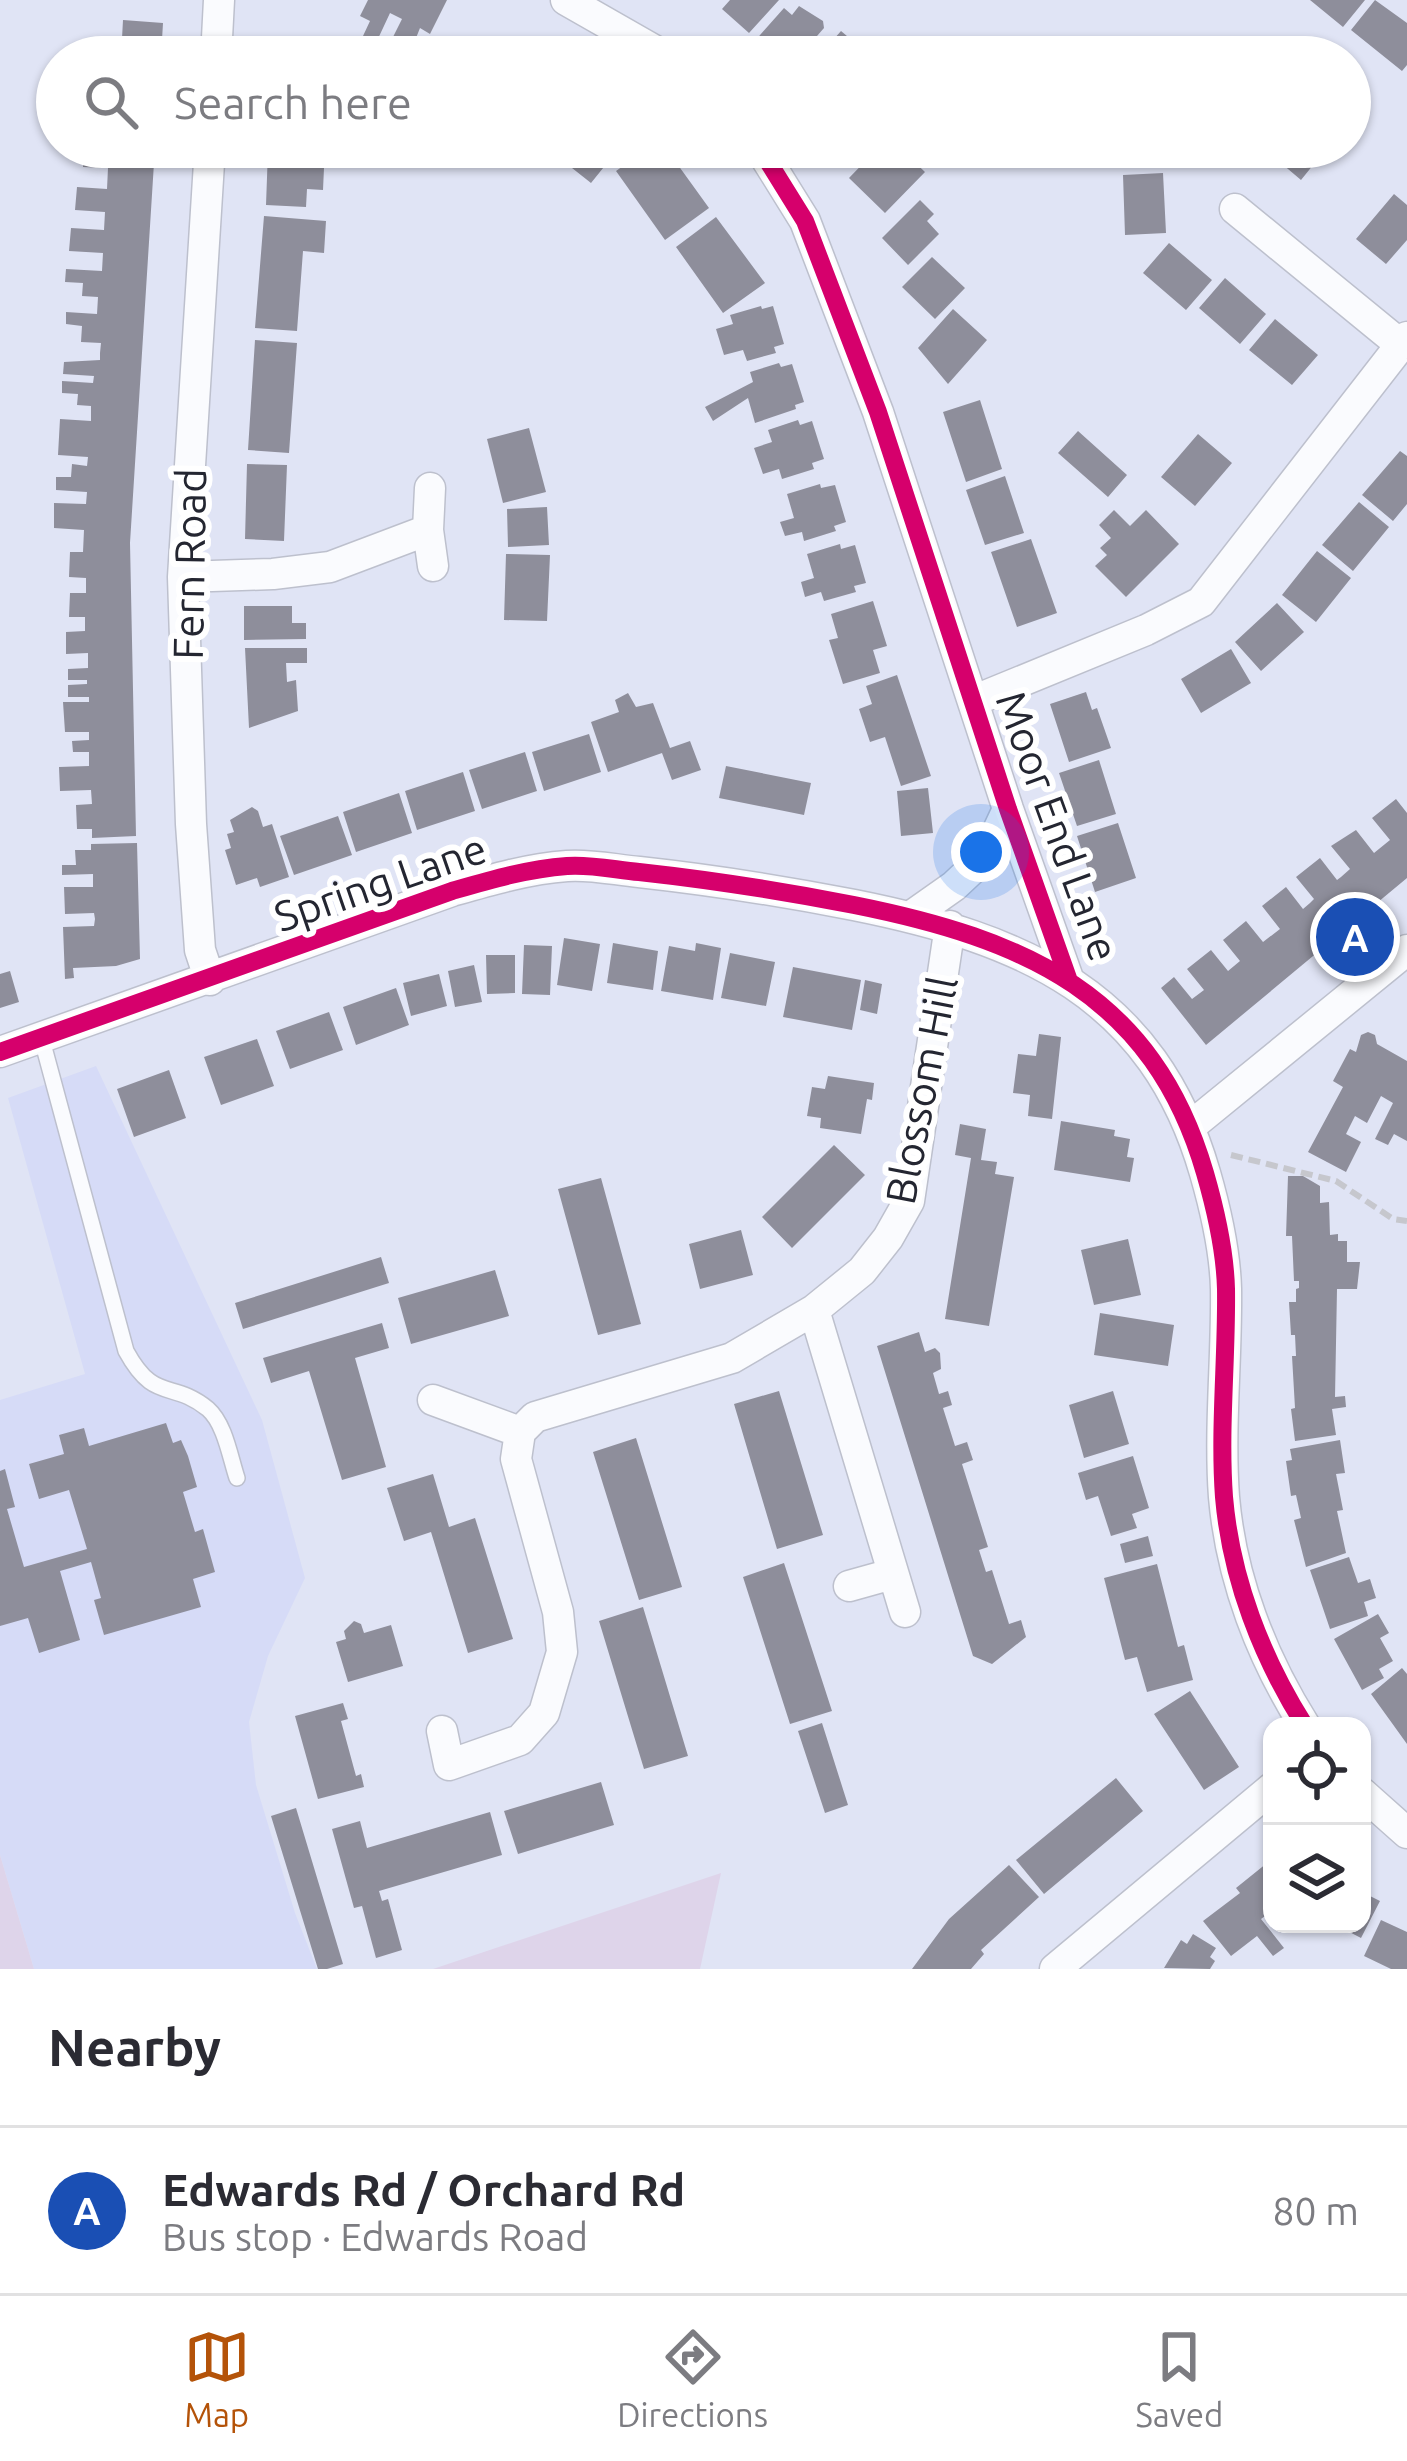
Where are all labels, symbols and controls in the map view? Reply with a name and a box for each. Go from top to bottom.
search box [36,36,1371,168]
icon: search [78,69,144,135]
text: Search here [174,77,412,128]
street label: Fern Road [164,468,214,660]
street label: Moor End Lane [988,685,1128,967]
your location [951,822,1011,882]
street label: Spring Lane [268,824,492,940]
pin: A [1316,892,1394,982]
street label: Blossom Hill [876,972,966,1208]
map controls [1263,1717,1371,1933]
button: locate [1263,1717,1371,1825]
button: layers [1263,1825,1371,1933]
text: Nearby [48,2018,221,2076]
text: Edwards Rd / Orchard Rd [162,2164,685,2215]
text: A [73,2189,101,2232]
text: 80 m [1272,2189,1359,2232]
text: Bus stop · Edwards Road [162,2215,588,2258]
tab: Map [184,2324,250,2433]
tab: Directions [617,2324,768,2433]
tab: Saved [1135,2324,1223,2433]

